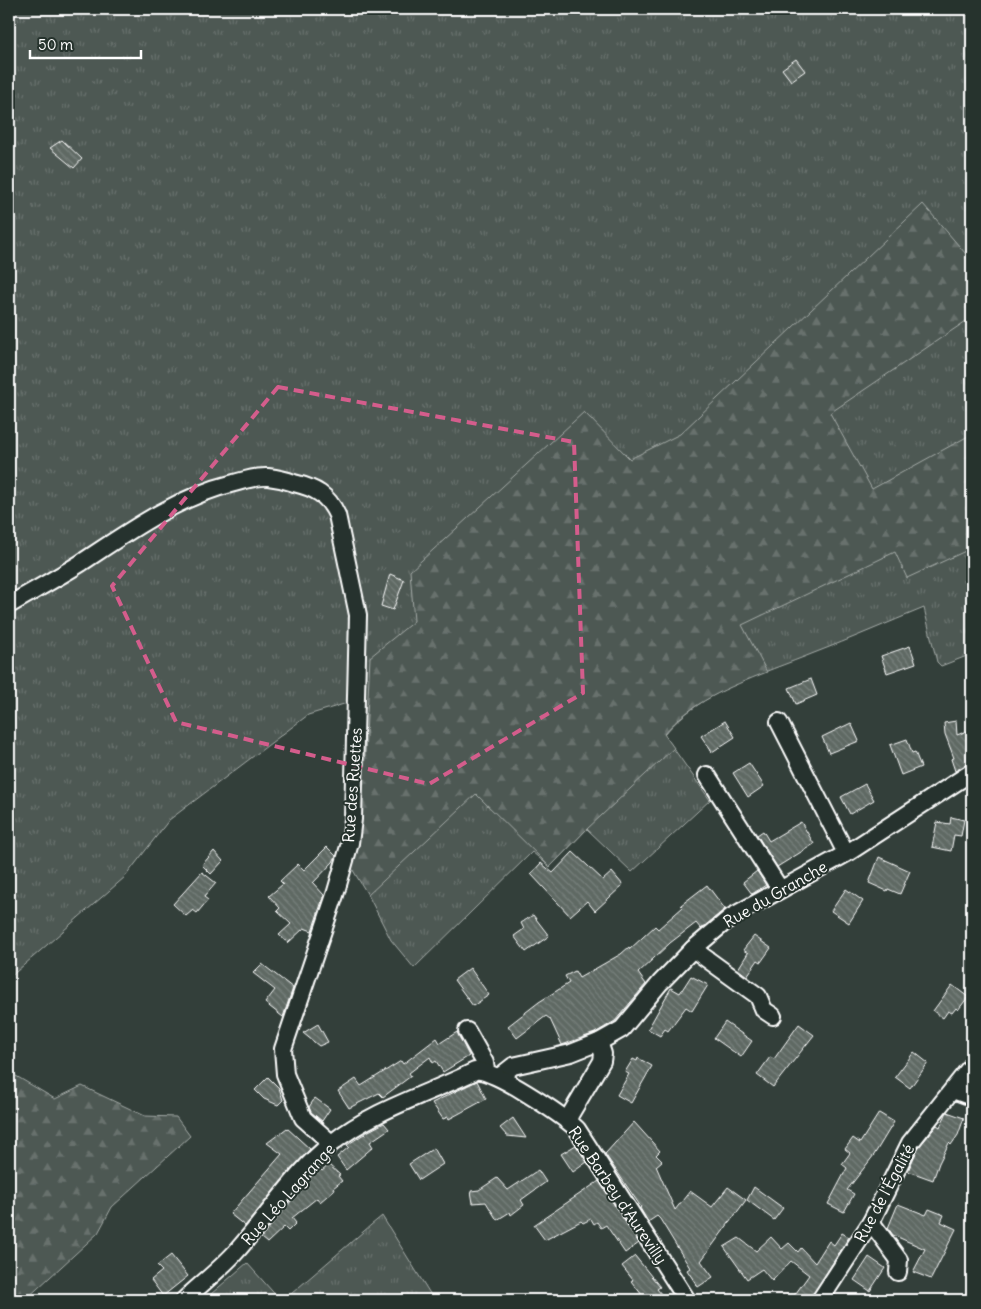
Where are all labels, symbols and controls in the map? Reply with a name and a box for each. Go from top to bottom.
scale bar [30,28,141,60]
text: 50 m [38,35,73,54]
street label: Rue des Ruettes [338,727,366,843]
street label: Rue du Granche [719,856,831,932]
street label: Rue Barbey d'Aurevilly [564,1122,672,1268]
street label: Rue Léo Lagrange [237,1139,339,1249]
street label: Rue de l'Égalité [850,1140,918,1246]

